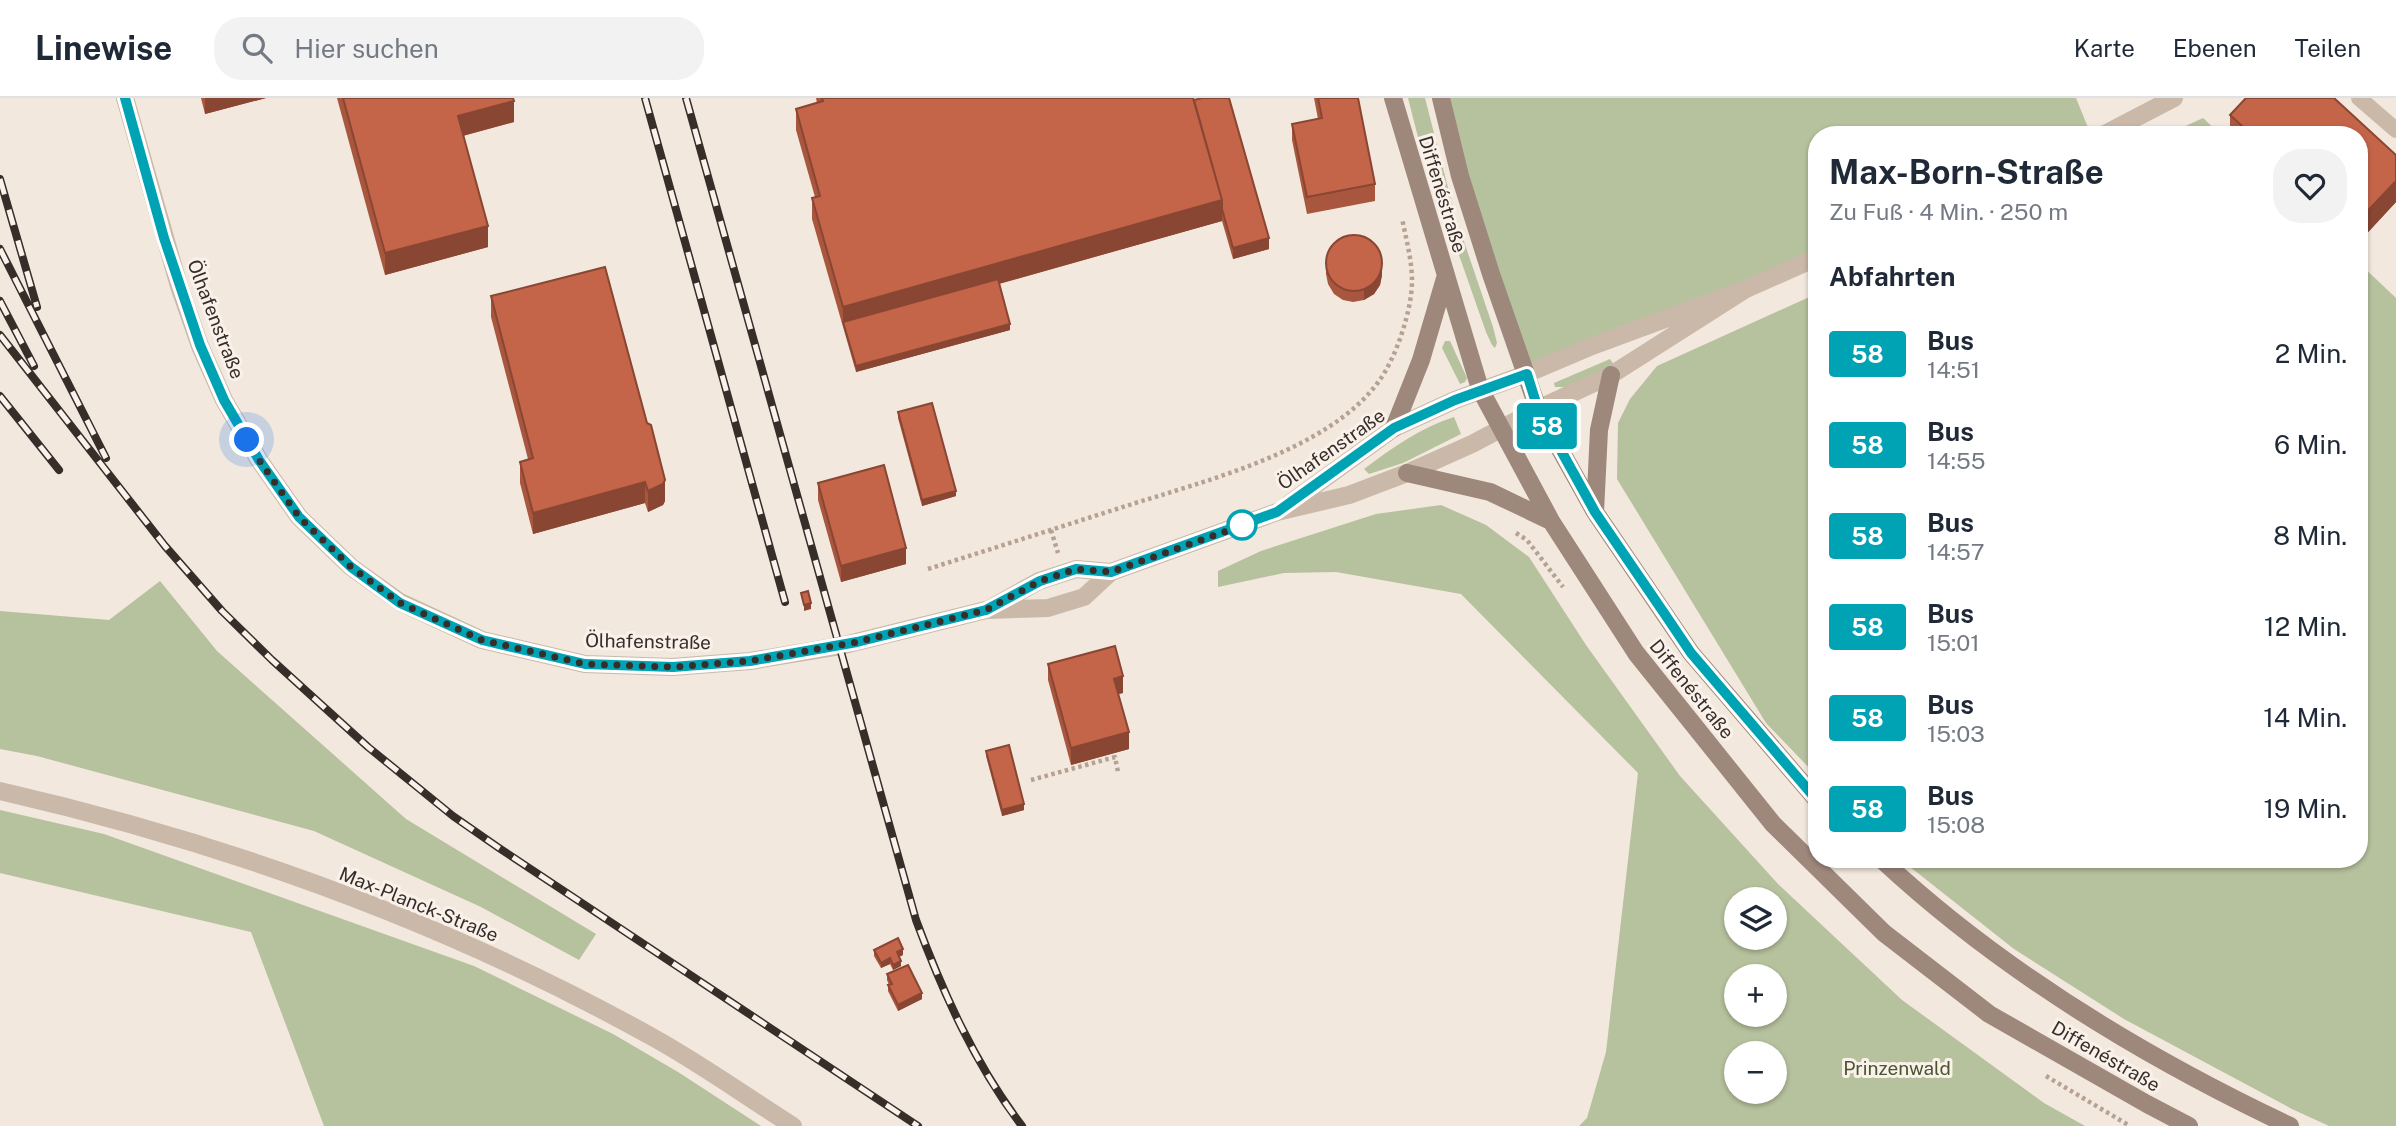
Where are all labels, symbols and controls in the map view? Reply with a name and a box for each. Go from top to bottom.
search box [214,17,704,80]
text: Linewise [35,29,172,67]
icon: search [238,29,276,67]
text: Hier suchen [294,33,439,64]
text: Karte [2074,34,2135,62]
text: Ebenen [2173,34,2257,62]
text: Teilen [2295,34,2361,62]
street label: Diffenéstraße [1415,133,1471,255]
button: heart [2273,149,2347,223]
text: Max-Born-Straße [1829,153,2104,191]
text: Zu Fuß · 4 Min. · 250 m [1829,198,2068,225]
street label: Ölhafenstraße [183,256,249,382]
text: Abfahrten [1829,261,1955,292]
text: Bus [1927,325,1974,356]
text: 2 Min. [2275,338,2347,369]
text: 58 [1851,340,1884,368]
text: 14:51 [1927,356,1980,383]
line badge: 58 [1516,403,1578,449]
street label: Ölhafenstraße [1273,404,1389,494]
text: 58 [1531,412,1563,440]
text: Bus [1927,416,1974,447]
your location [229,422,264,457]
text: 6 Min. [2274,429,2347,460]
text: 58 [1851,431,1884,459]
text: 14:55 [1927,447,1985,474]
text: Bus [1927,507,1974,538]
unlabelled marker [1227,510,1257,540]
text: 8 Min. [2273,520,2347,551]
text: 58 [1851,522,1884,550]
text: 14:57 [1927,538,1985,565]
text: Bus [1927,598,1974,629]
text: 12 Min. [2264,611,2347,642]
text: 58 [1851,613,1884,641]
street label: Ölhafenstraße [585,629,711,653]
text: 15:01 [1927,629,1980,656]
street label: Diffenéstraße [1645,635,1739,743]
text: Bus [1927,689,1974,720]
text: 14 Min. [2263,702,2347,733]
text: 58 [1851,704,1884,732]
text: 15:03 [1927,720,1985,747]
text: Bus [1927,780,1974,811]
text: 19 Min. [2263,793,2347,824]
text: 58 [1851,795,1884,823]
text: 15:08 [1927,811,1985,838]
street label: Max-Planck-Straße [336,862,502,946]
map controls [1724,887,1787,1104]
button: layers [1724,887,1787,950]
button: + [1724,964,1787,1027]
street label: Diffenéstraße [2048,1016,2164,1096]
button: − [1724,1041,1787,1104]
park label: Prinzenwald [1843,1057,1951,1079]

